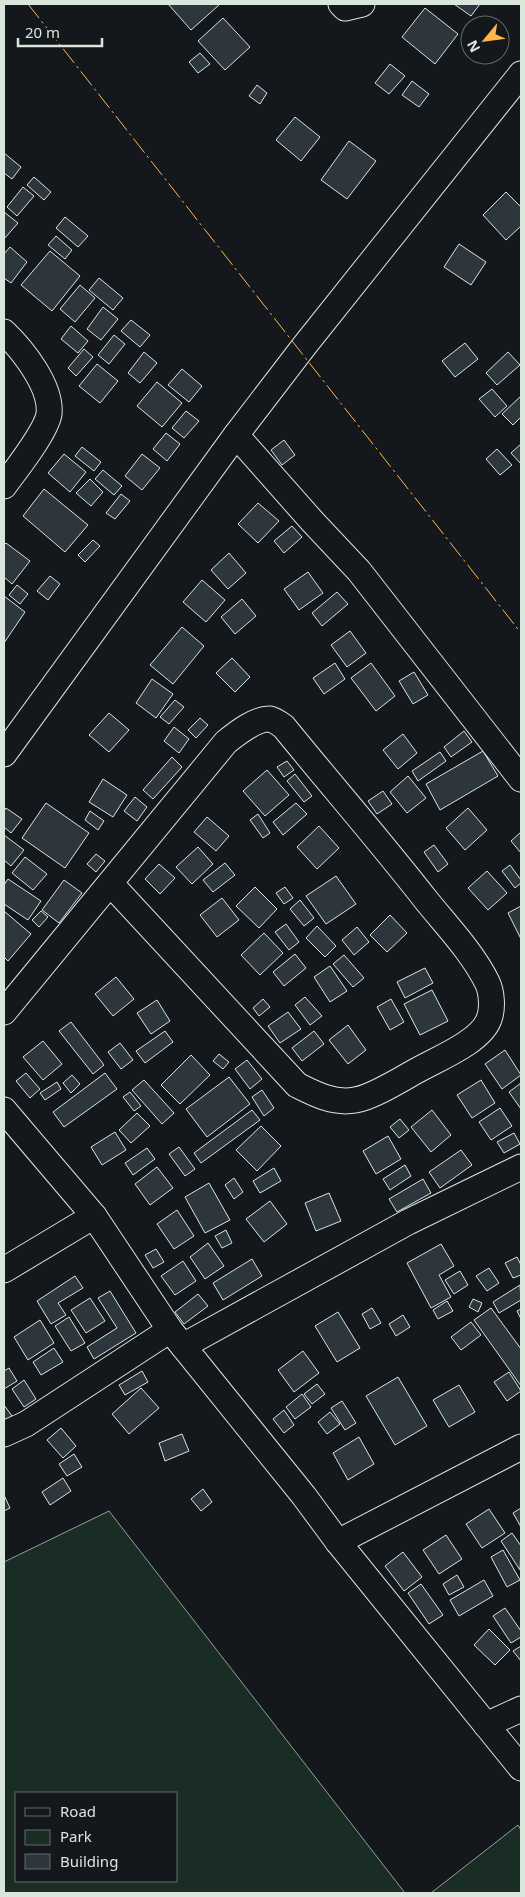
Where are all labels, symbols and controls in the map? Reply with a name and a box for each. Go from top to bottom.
scale bar [18,15,101,47]
north arrow [460,15,510,65]
text: 20 m [25,22,60,42]
text: N [462,37,484,56]
legend [15,1792,178,1882]
text: Road [60,1801,96,1821]
text: Park [60,1826,92,1846]
text: Building [60,1851,118,1871]

